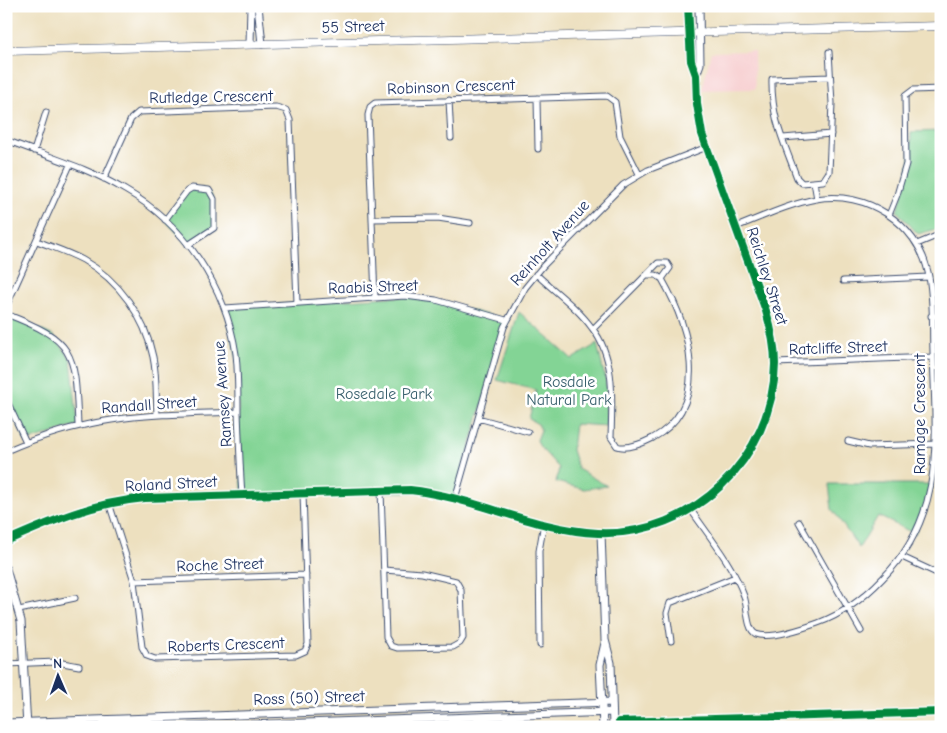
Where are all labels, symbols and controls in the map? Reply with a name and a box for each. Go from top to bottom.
street label: 55 Street [321,17,385,37]
street label: Robinson Crescent [387,76,516,98]
street label: Rutledge Crescent [149,87,273,107]
street label: Reinholt Avenue [507,196,593,290]
street label: Reichley Street [743,225,791,327]
street label: Raabis Street [328,276,419,298]
street label: Ratcliffe Street [788,337,888,359]
street label: Ramsey Avenue [210,340,236,448]
street label: Ramage Crescent [911,353,929,474]
park label: Rosdale Natural Park [526,373,612,409]
park label: Rosedale Park [336,385,433,403]
street label: Randall Street [101,393,198,417]
street label: Roland Street [124,473,218,495]
street label: Roche Street [176,554,264,576]
street label: Roberts Crescent [167,634,285,656]
north arrow [32,650,82,700]
text: N [53,655,62,672]
street label: Ross (50) Street [253,687,365,709]

